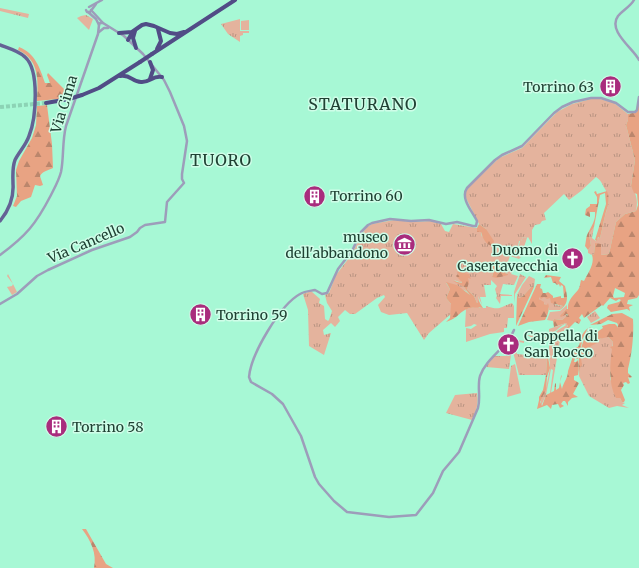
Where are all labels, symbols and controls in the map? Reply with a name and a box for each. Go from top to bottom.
street label: Via Cima [46,72,81,136]
building icon: Torrino 63 [597,74,623,100]
place label: Torrino 63 [523,78,594,96]
district label: STATURANO [308,94,418,114]
district label: TUORO [190,150,252,170]
building icon: Torrino 60 [301,183,327,209]
place label: Torrino 60 [330,187,403,205]
street label: Via Cancello [44,219,127,268]
place label: museo dell'abbandono [285,228,388,262]
museum icon: museo dell'abbandono [391,232,417,258]
place label: Duomo di Casertavecchia [457,241,558,275]
church icon: Duomo di Casertavecchia [560,245,586,271]
building icon: Torrino 59 [188,302,214,328]
place label: Torrino 59 [216,306,288,324]
place label: Cappella di San Rocco [524,327,599,361]
church icon: Cappella di San Rocco [496,331,522,357]
building icon: Torrino 58 [44,414,70,440]
place label: Torrino 58 [72,418,144,436]

